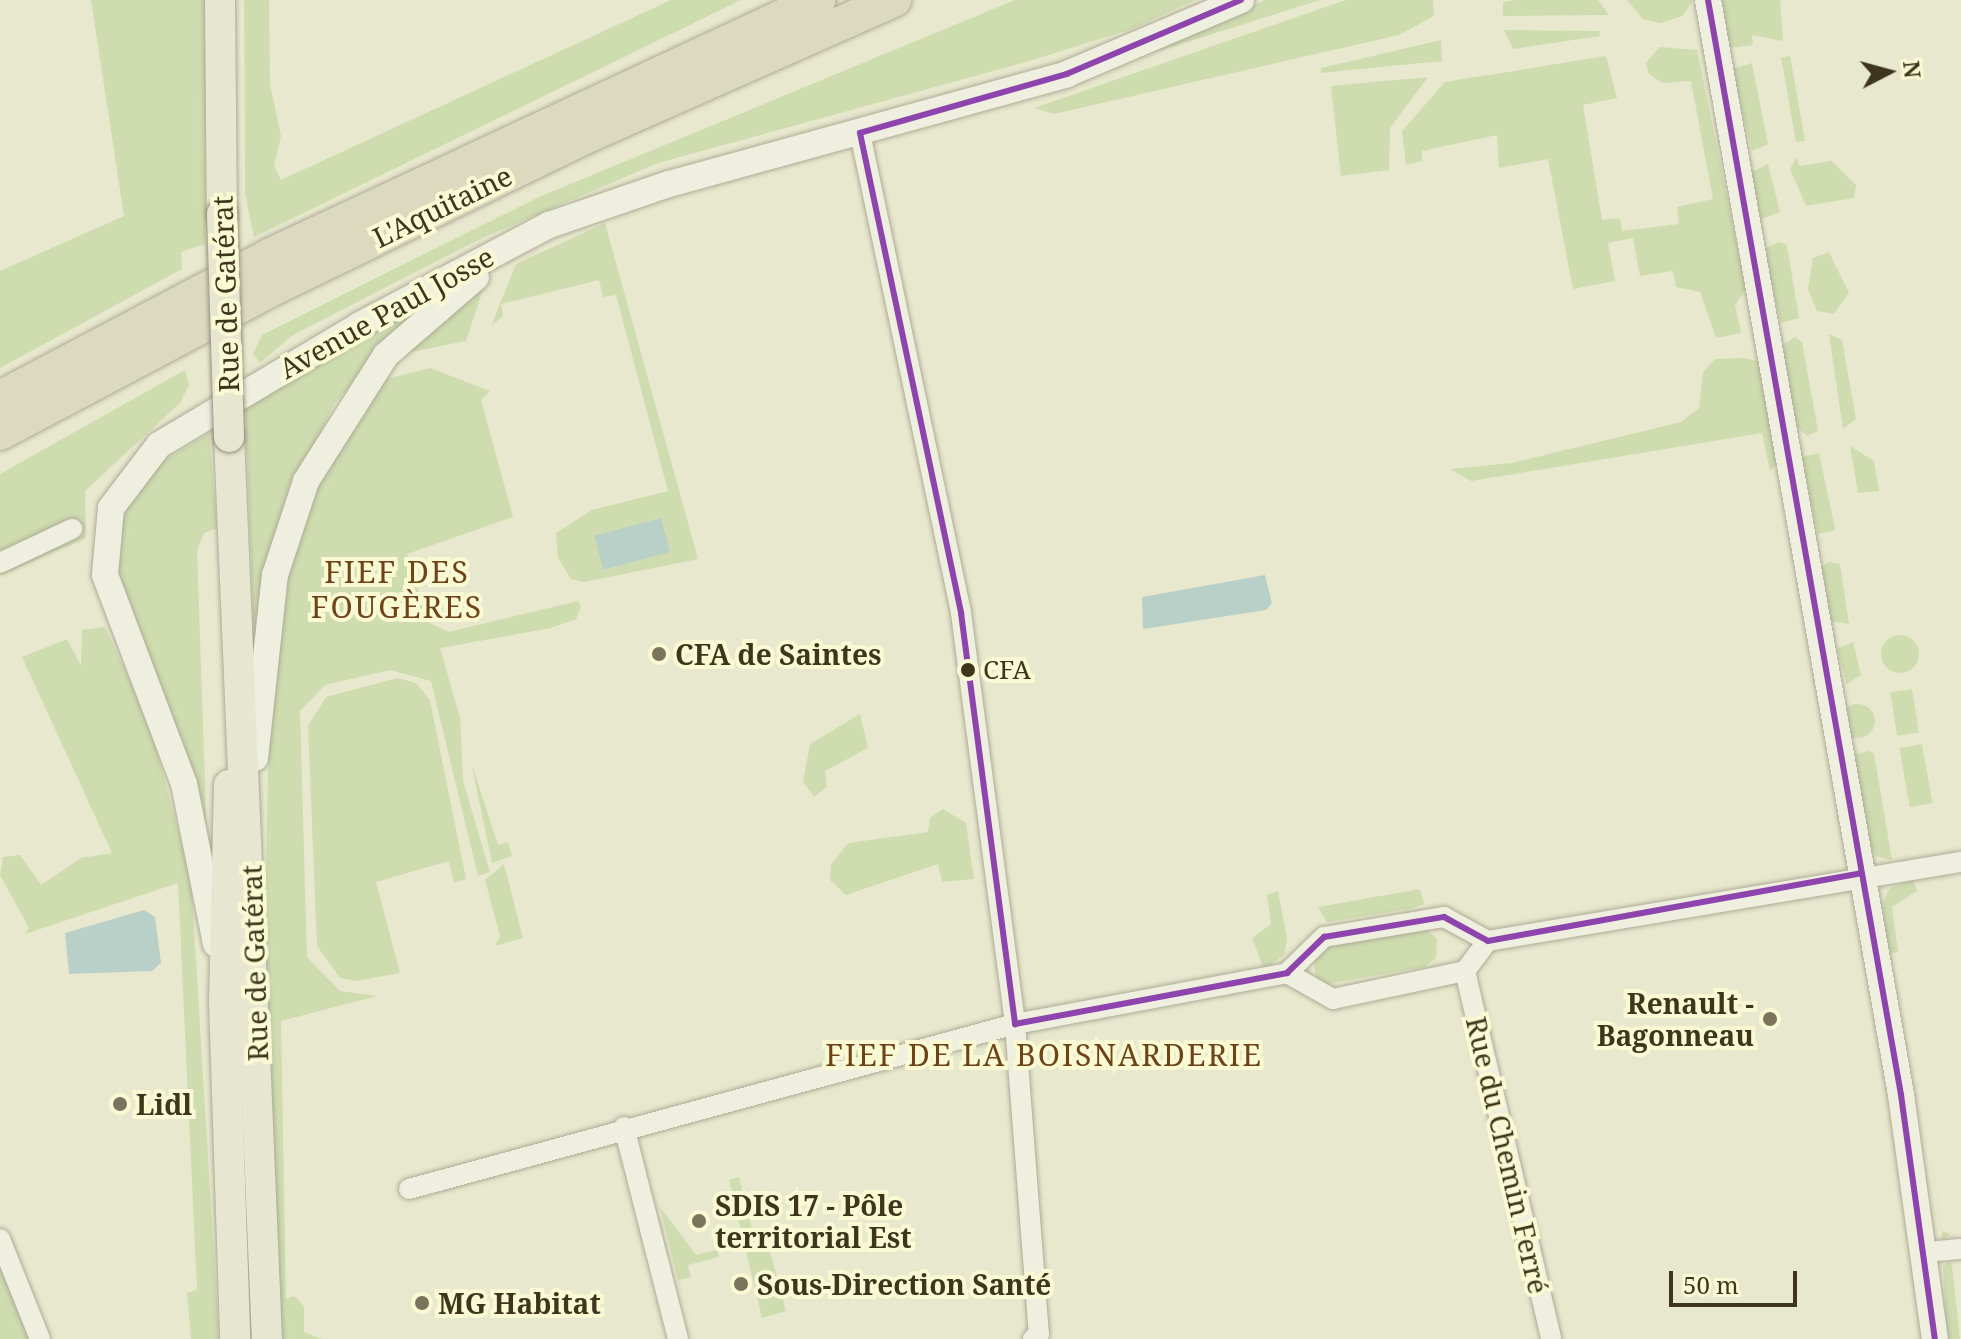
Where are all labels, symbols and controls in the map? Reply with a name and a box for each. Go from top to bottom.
north arrow [1849,32,1929,112]
text: N [1897,59,1929,80]
street label: L'Aquitaine [367,158,517,254]
street label: Rue de Gatérat [205,195,245,393]
street label: Avenue Paul Josse [273,239,499,385]
district label: FIEF DES FOUGÈRES [311,554,483,624]
place label: CFA de Saintes [675,637,881,671]
marker: CFA de Saintes [650,645,668,663]
place label: CFA [983,654,1031,686]
marker: CFA [960,662,976,678]
street label: Rue de Gatérat [234,864,274,1062]
place label: Renault - Bagonneau [1597,986,1754,1052]
marker: Renault - Bagonneau [1761,1010,1779,1028]
street label: Rue du Chemin Ferré [1460,1013,1556,1297]
district label: FIEF DE LA BOISNARDERIE [825,1037,1263,1073]
place label: Lidl [136,1087,192,1121]
marker: Lidl [111,1095,129,1113]
place label: SDIS 17 - Pôle territorial Est [715,1188,912,1254]
marker: SDIS 17 - Pôle territorial Est [690,1212,708,1230]
scale bar [1673,1255,1801,1305]
place label: Sous-Direction Santé [757,1267,1051,1301]
text: 50 m [1683,1268,1739,1301]
marker: Sous-Direction Santé [732,1275,750,1293]
place label: MG Habitat [438,1286,601,1320]
marker: MG Habitat [413,1294,431,1312]

